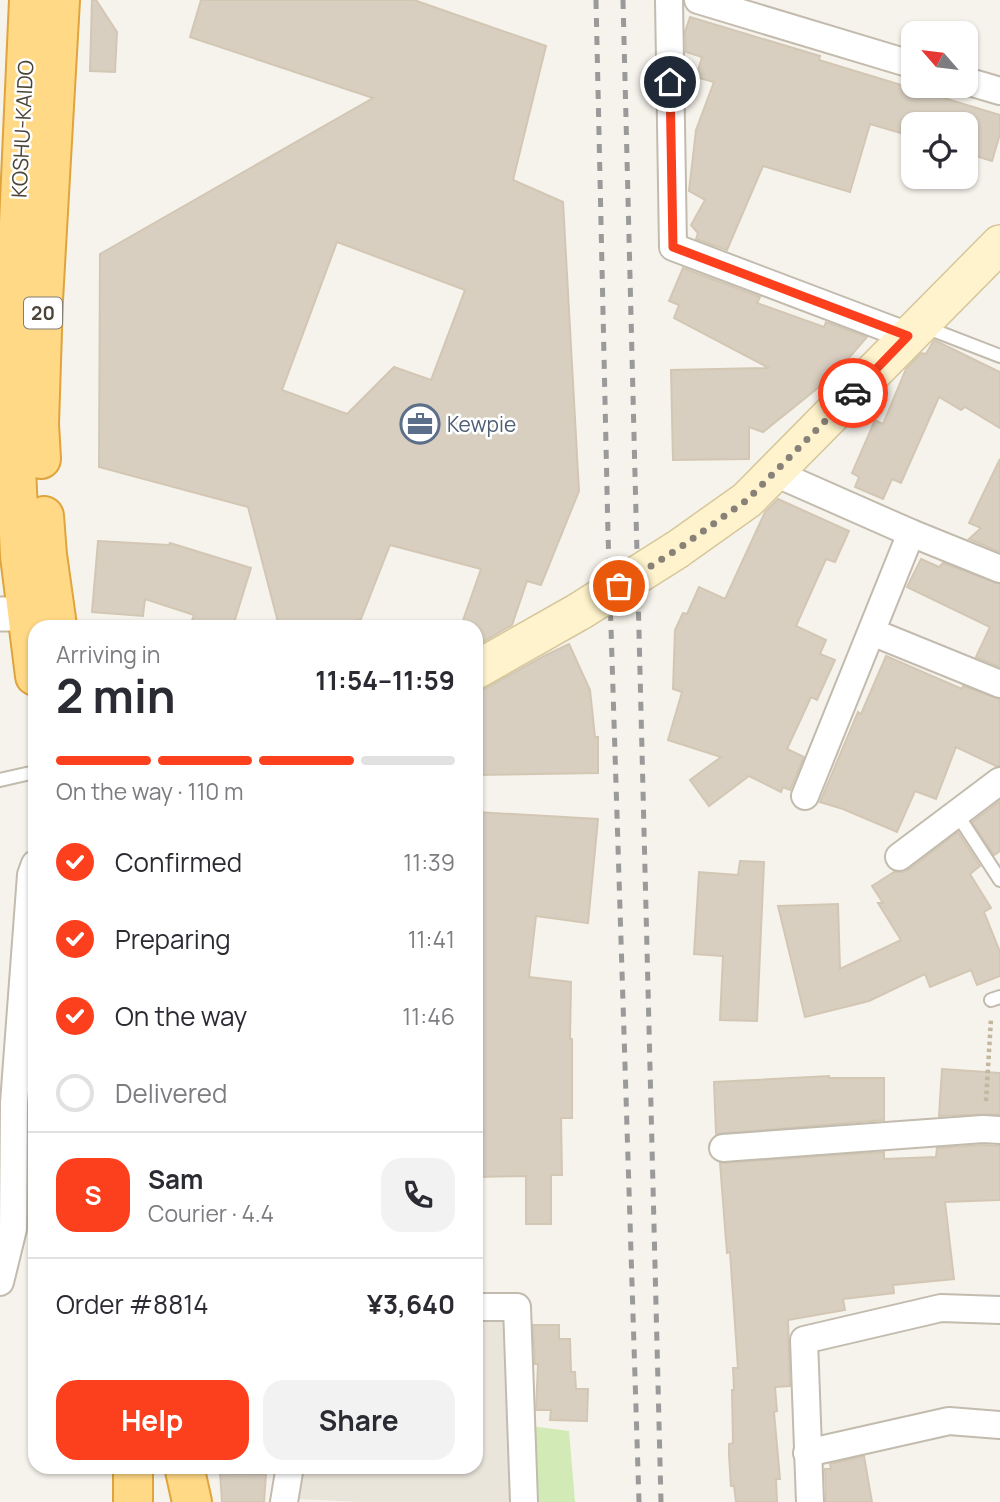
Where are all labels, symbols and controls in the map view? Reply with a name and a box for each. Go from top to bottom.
north arrow [901,21,978,98]
map controls [901,21,978,189]
pin [640,52,700,112]
street label: KOSHU-KAIDO [4,59,40,199]
icon: home [651,63,689,101]
button: locate [901,112,978,189]
road number: 20 [24,298,62,328]
courier [818,358,888,428]
icon: car [834,374,872,412]
office icon: Kewpie [399,403,441,445]
place label: Kewpie [447,410,516,438]
pin [589,556,649,616]
icon: bag [600,567,638,605]
text: Arriving in [56,638,161,670]
text: 11:54–11:59 [315,662,455,698]
text: 2 min [56,664,176,727]
text: On the way · 110 m [56,775,243,807]
icon: check [56,843,94,881]
text: Confirmed [115,844,242,880]
text: 11:39 [403,846,455,878]
icon: check [56,920,94,958]
text: Preparing [115,921,231,957]
text: 11:41 [408,923,455,955]
icon: check [56,997,94,1035]
text: On the way [115,998,247,1034]
text: 11:46 [402,1000,455,1032]
text: Delivered [115,1075,227,1111]
button: phone [381,1158,455,1232]
text: Sam [148,1161,203,1197]
text: S [84,1177,102,1213]
text: Courier · 4.4 [148,1197,274,1229]
text: Order #8814 [56,1286,209,1322]
text: ¥3,640 [367,1286,455,1322]
button: Help [56,1380,249,1460]
button: Share [263,1380,455,1460]

